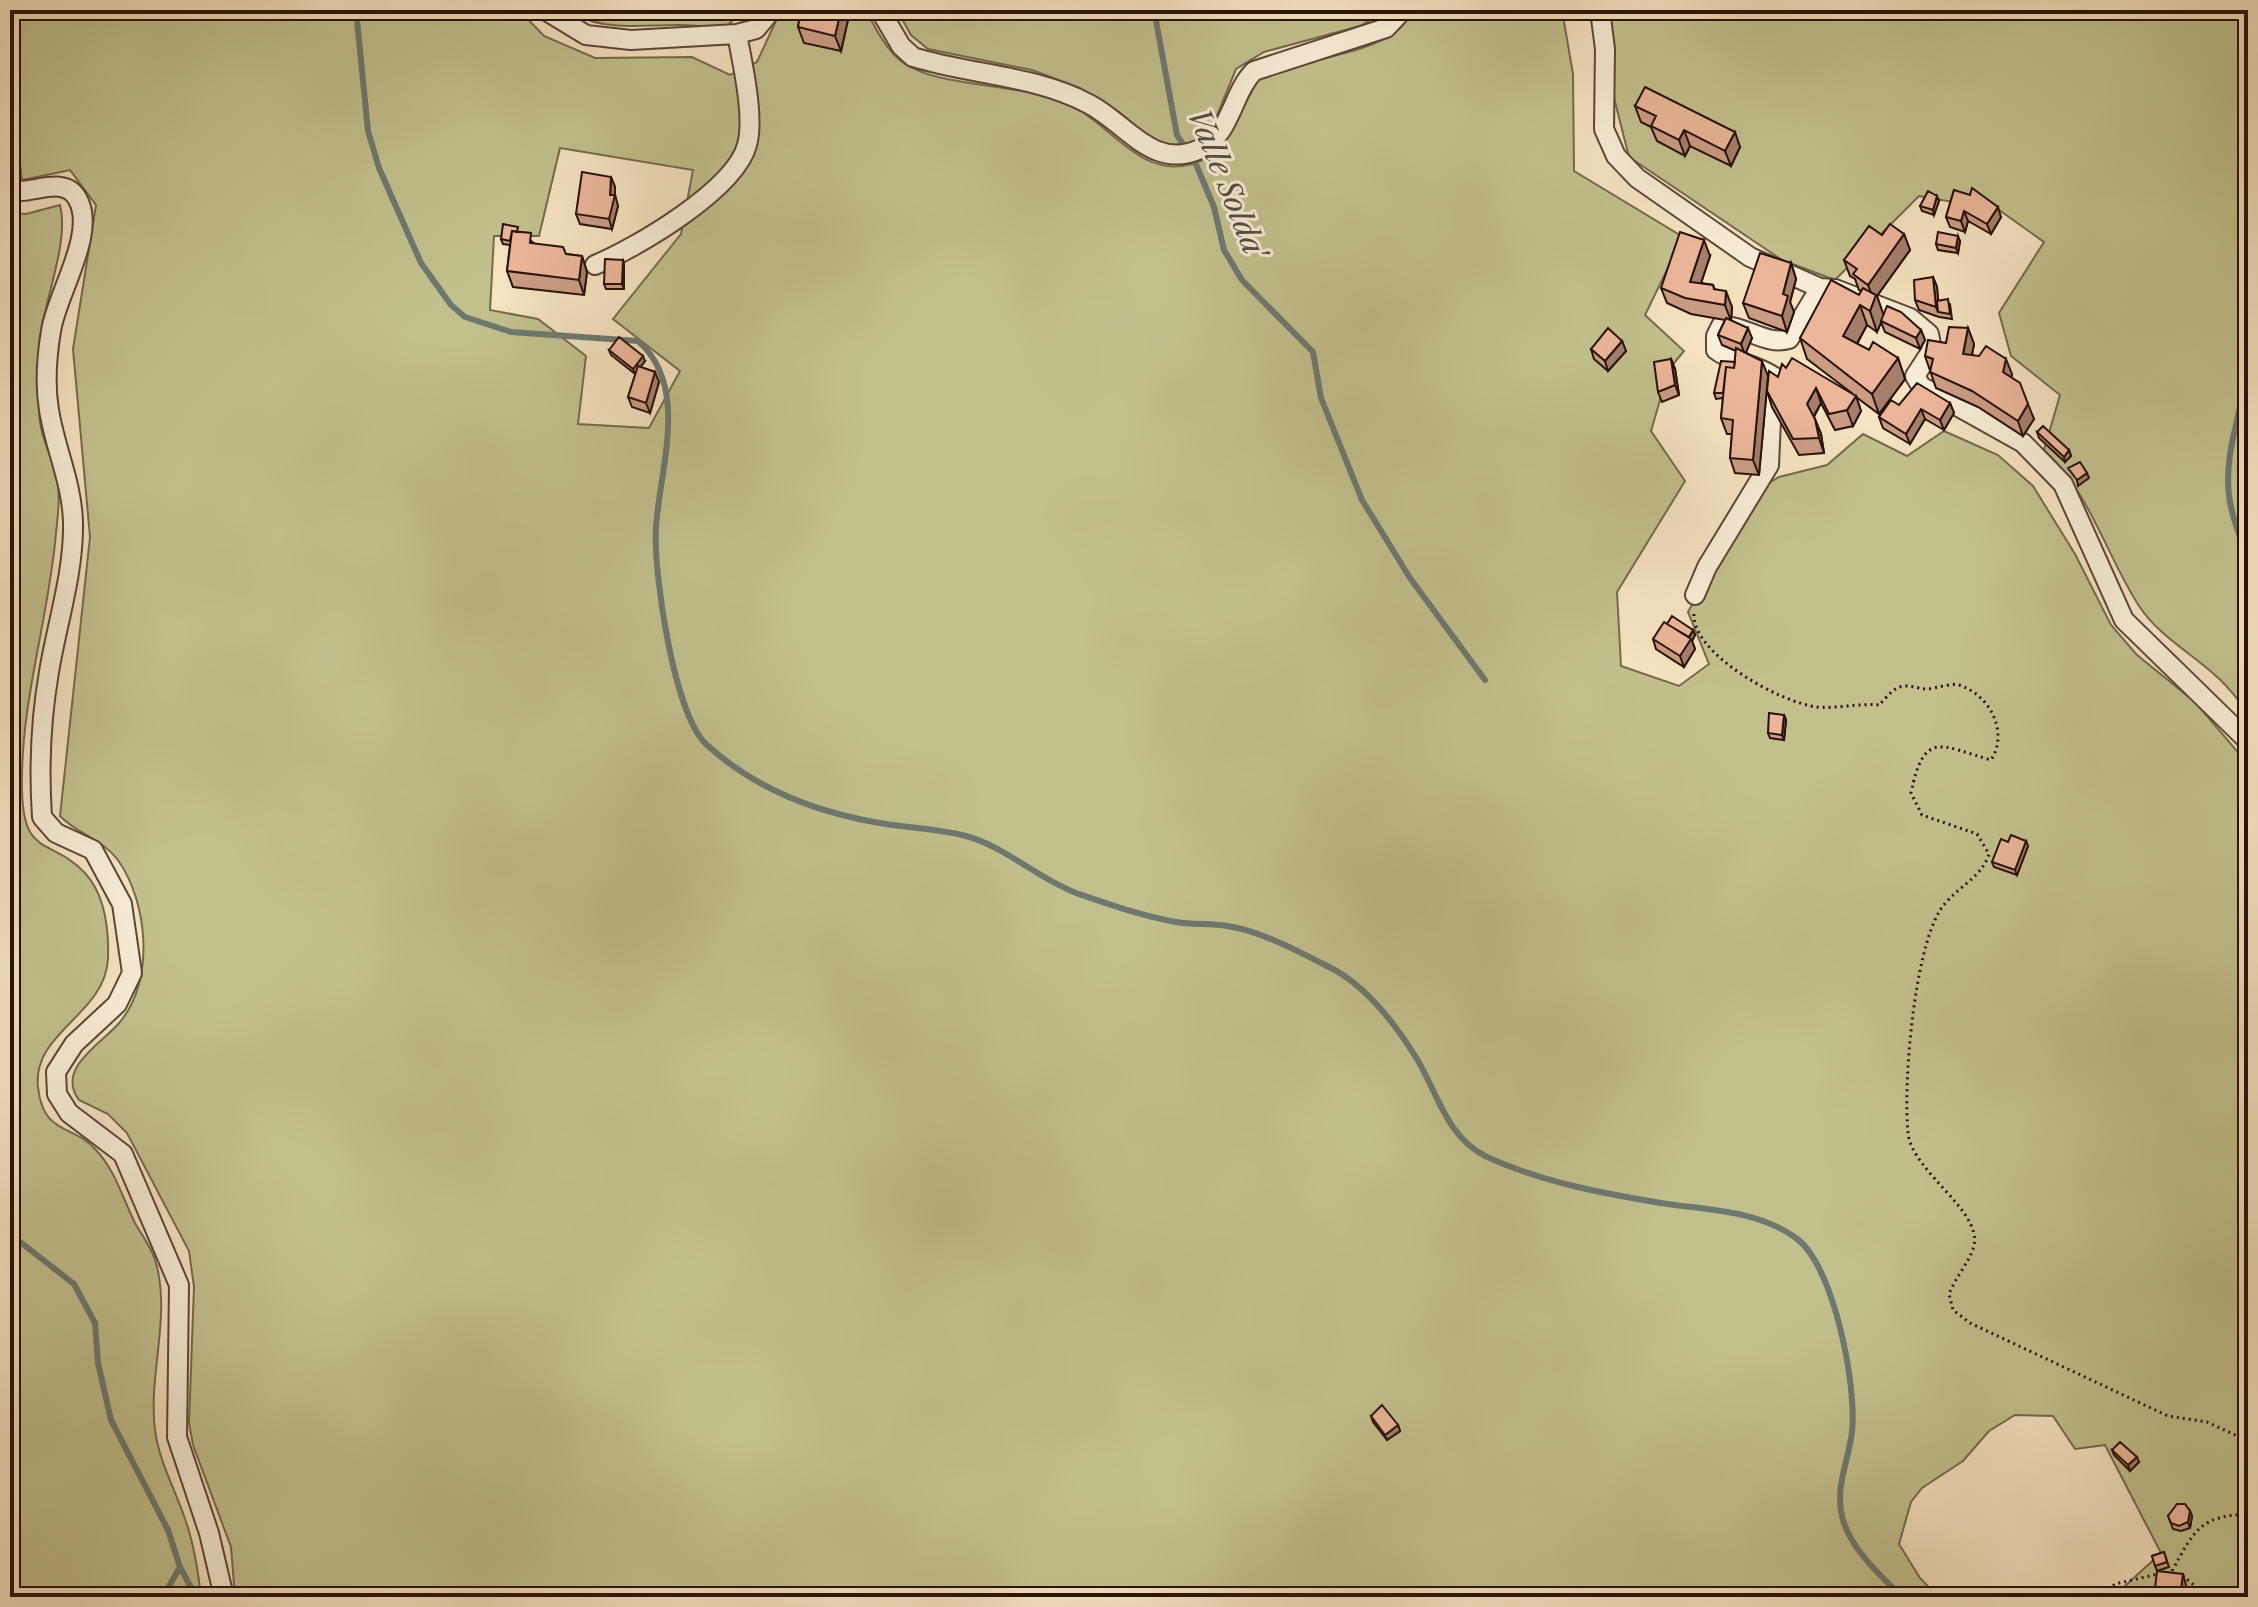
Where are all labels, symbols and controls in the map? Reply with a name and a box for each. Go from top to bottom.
water label: Valle Solda' [1180,102,1275,267]

